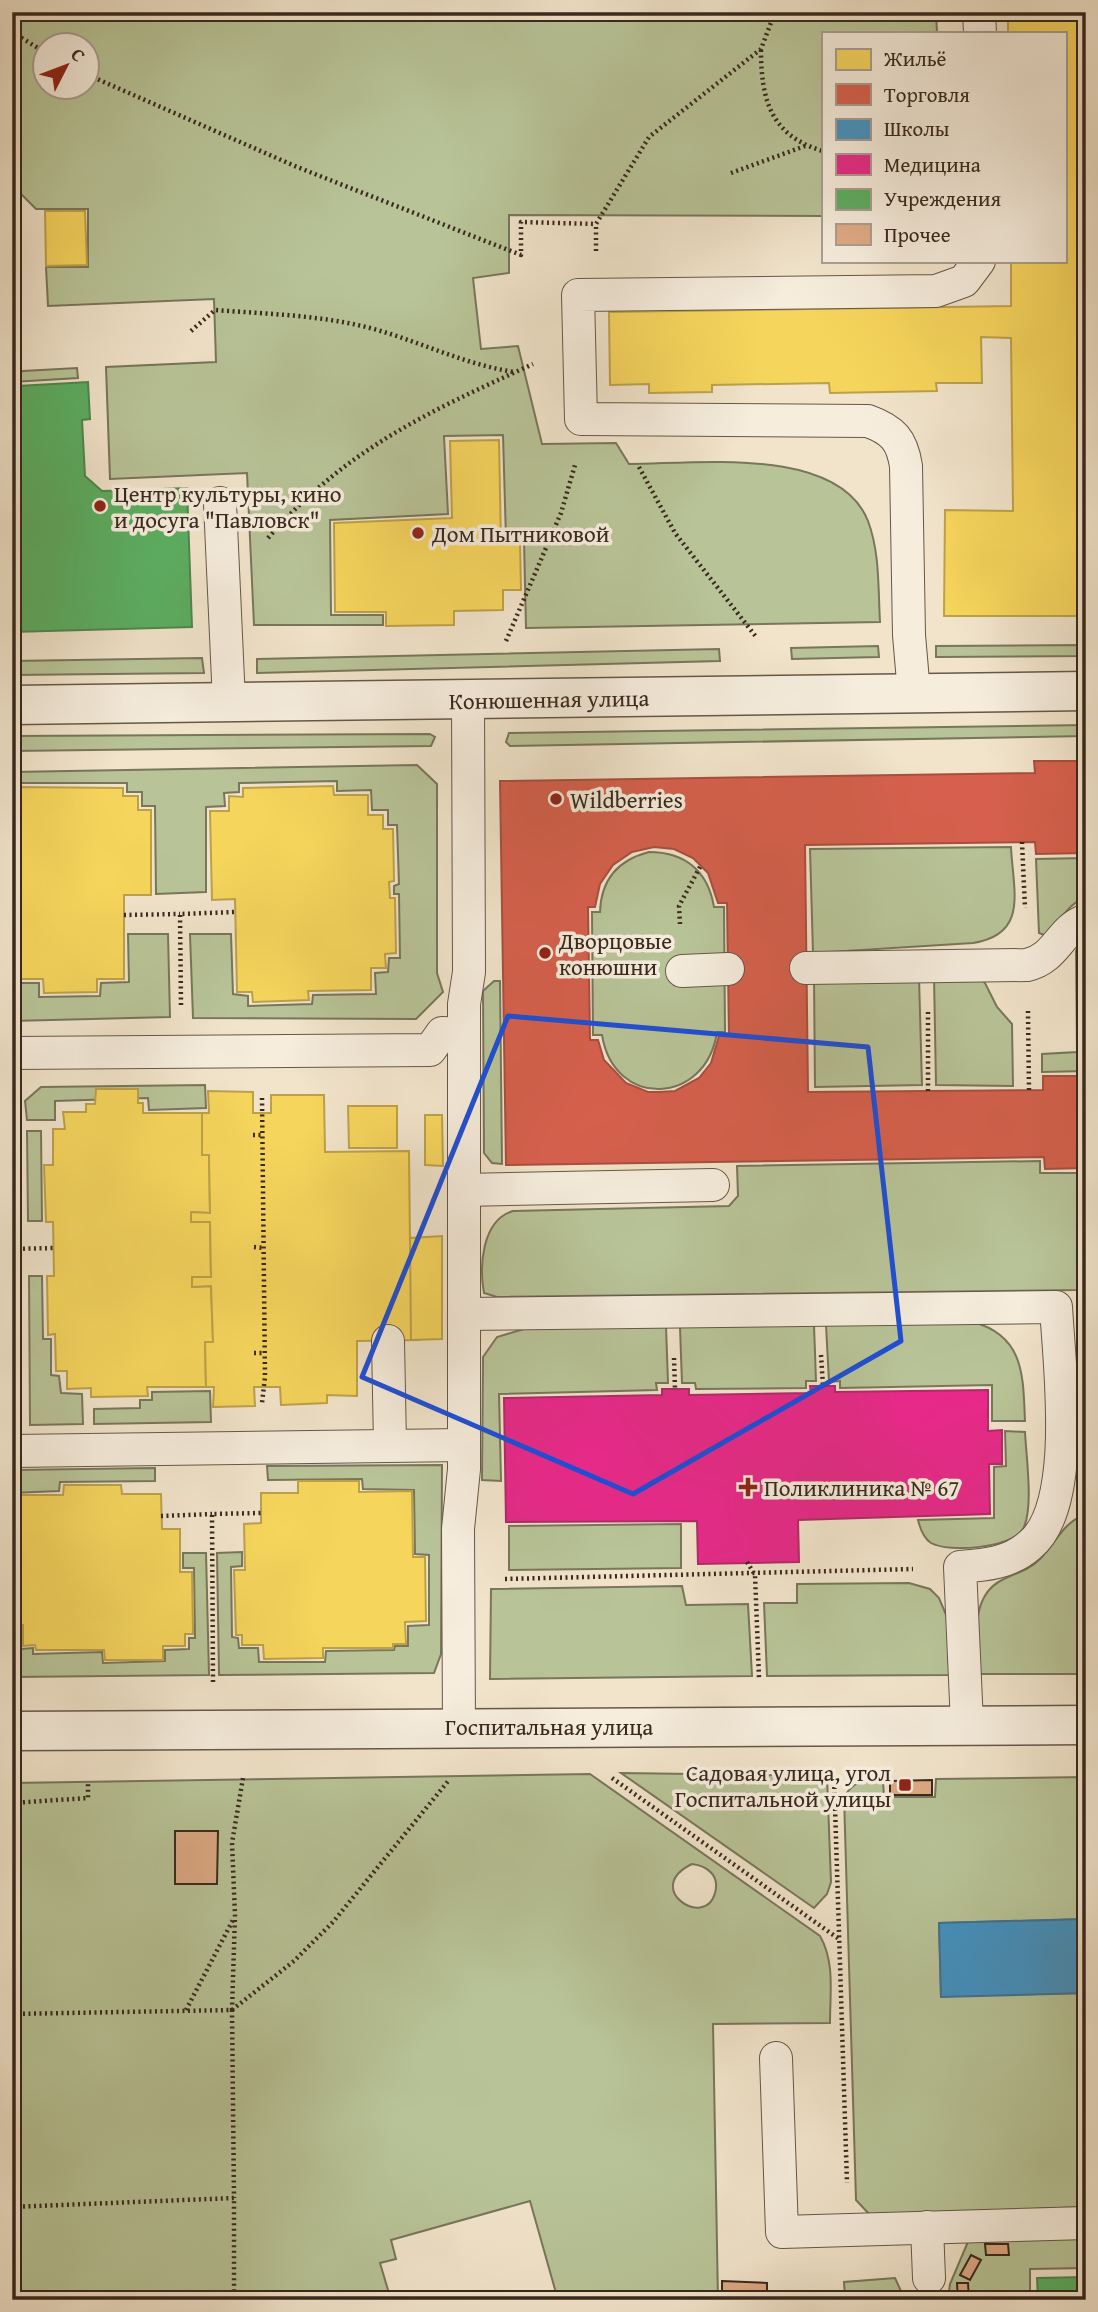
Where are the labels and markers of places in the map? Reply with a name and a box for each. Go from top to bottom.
place label: Центр культуры, кино и досуга "Павловск" [114,477,342,536]
marker: Центр культуры, кино и досуга "Павловск" [92,498,108,514]
place label: Дом Пытниковой [431,517,610,550]
marker: Дом Пытниковой [410,525,426,541]
place label: Wildberries [570,783,683,816]
marker: Wildberries [548,791,564,807]
place label: Дворцовые конюшни [558,924,672,983]
marker: Дворцовые конюшни [537,945,553,961]
place label: Поликлиника № 67 [764,1471,959,1504]
marker: Поликлиника № 67 [738,1477,758,1497]
place label: Садовая улица, угол Госпитальной улицы [675,1756,891,1815]
marker: Садовая улица, угол Госпитальной улицы [897,1777,913,1793]

